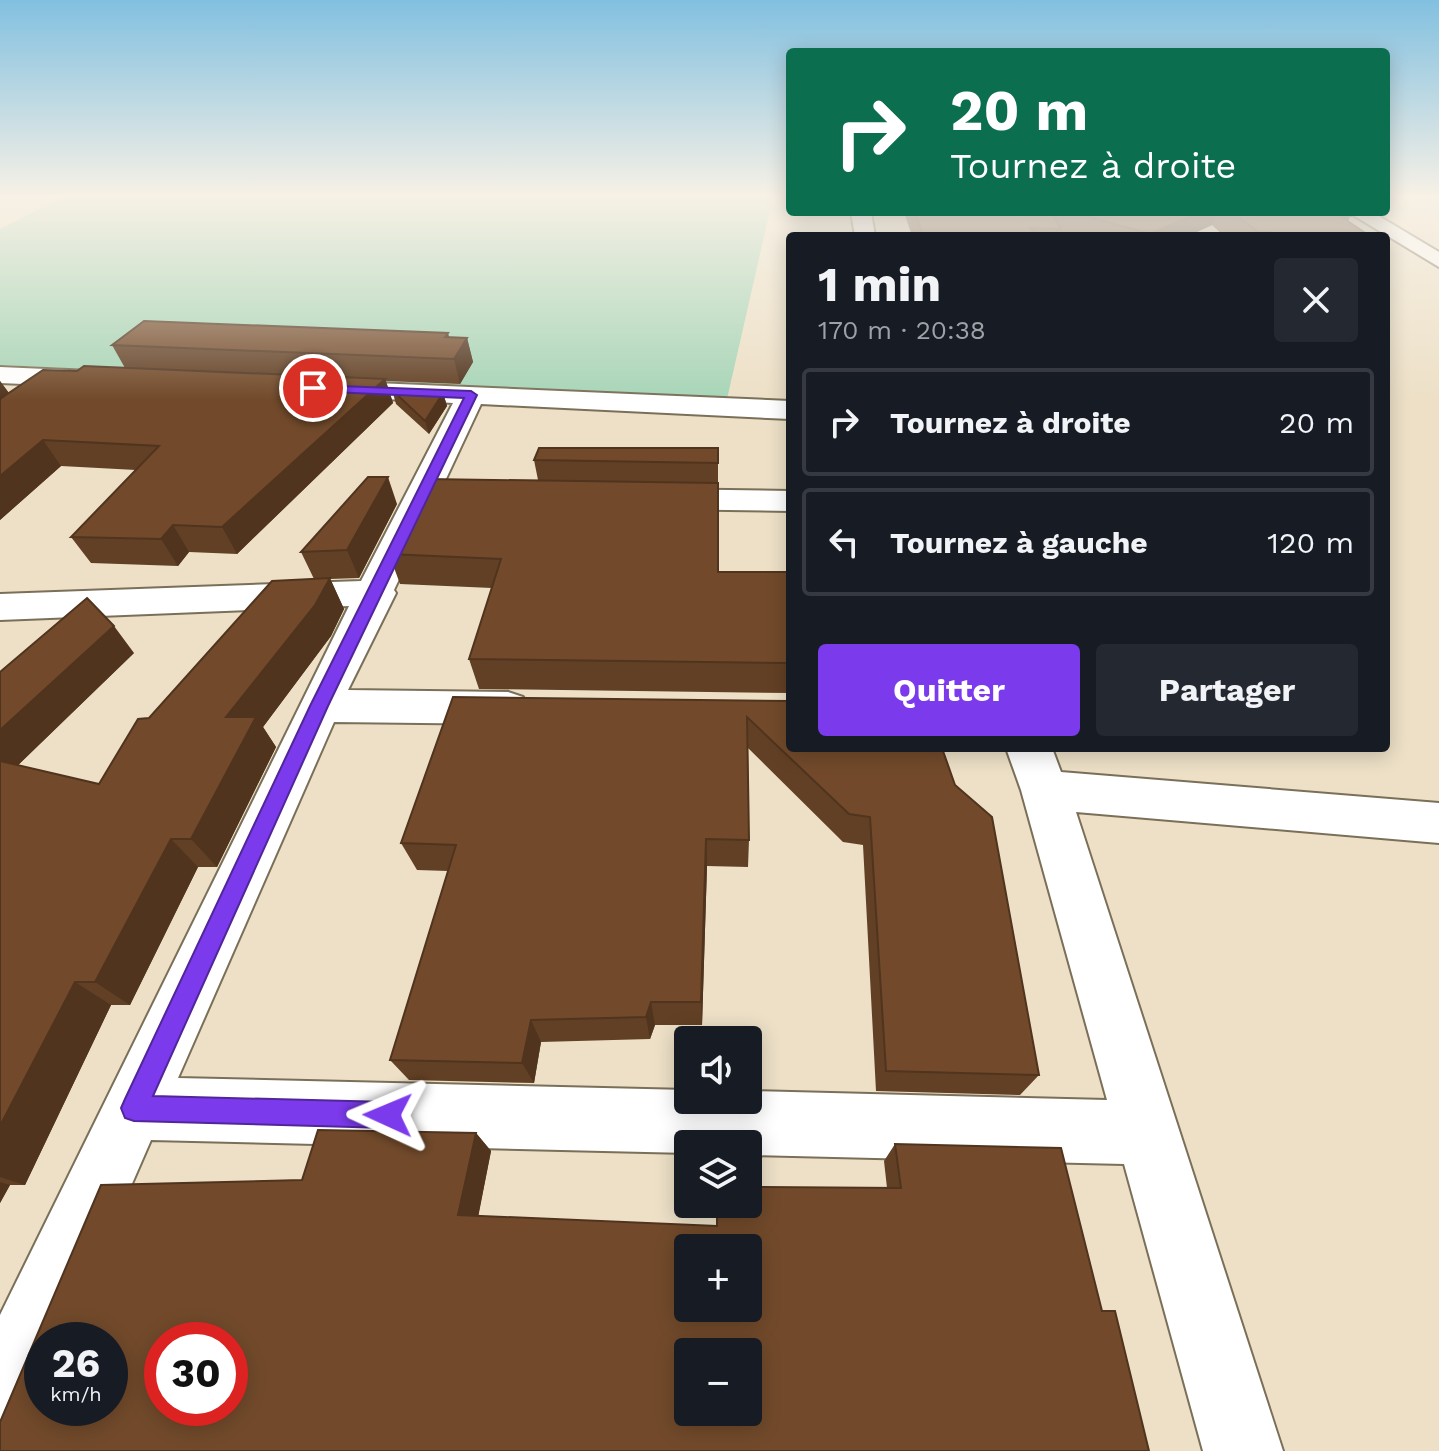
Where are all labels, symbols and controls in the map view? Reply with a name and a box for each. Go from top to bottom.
text: 20 m [950,78,1088,144]
icon: right [818,80,922,184]
text: Tournez à droite [950,145,1236,187]
text: 1 min [818,256,941,313]
button: close [1274,258,1358,342]
text: 170 m · 20:38 [818,315,986,345]
pin [279,354,347,422]
icon: arrive [291,366,335,410]
icon: right [822,400,866,444]
text: Tournez à droite [890,405,1131,440]
text: 20 m [1279,405,1354,440]
icon: left [822,520,866,564]
text: Tournez à gauche [890,525,1148,560]
text: 120 m [1267,525,1354,560]
button: Quitter [818,644,1080,736]
button: Partager [1096,644,1358,736]
map controls [674,1026,762,1426]
button: sound [674,1026,762,1114]
position arrow [346,1073,430,1157]
button: layers [674,1130,762,1218]
button: + [674,1234,762,1322]
speed limit sign: 30 [144,1322,248,1426]
button: − [674,1338,762,1426]
text: 26 [52,1340,100,1387]
text: km/h [50,1382,102,1406]

